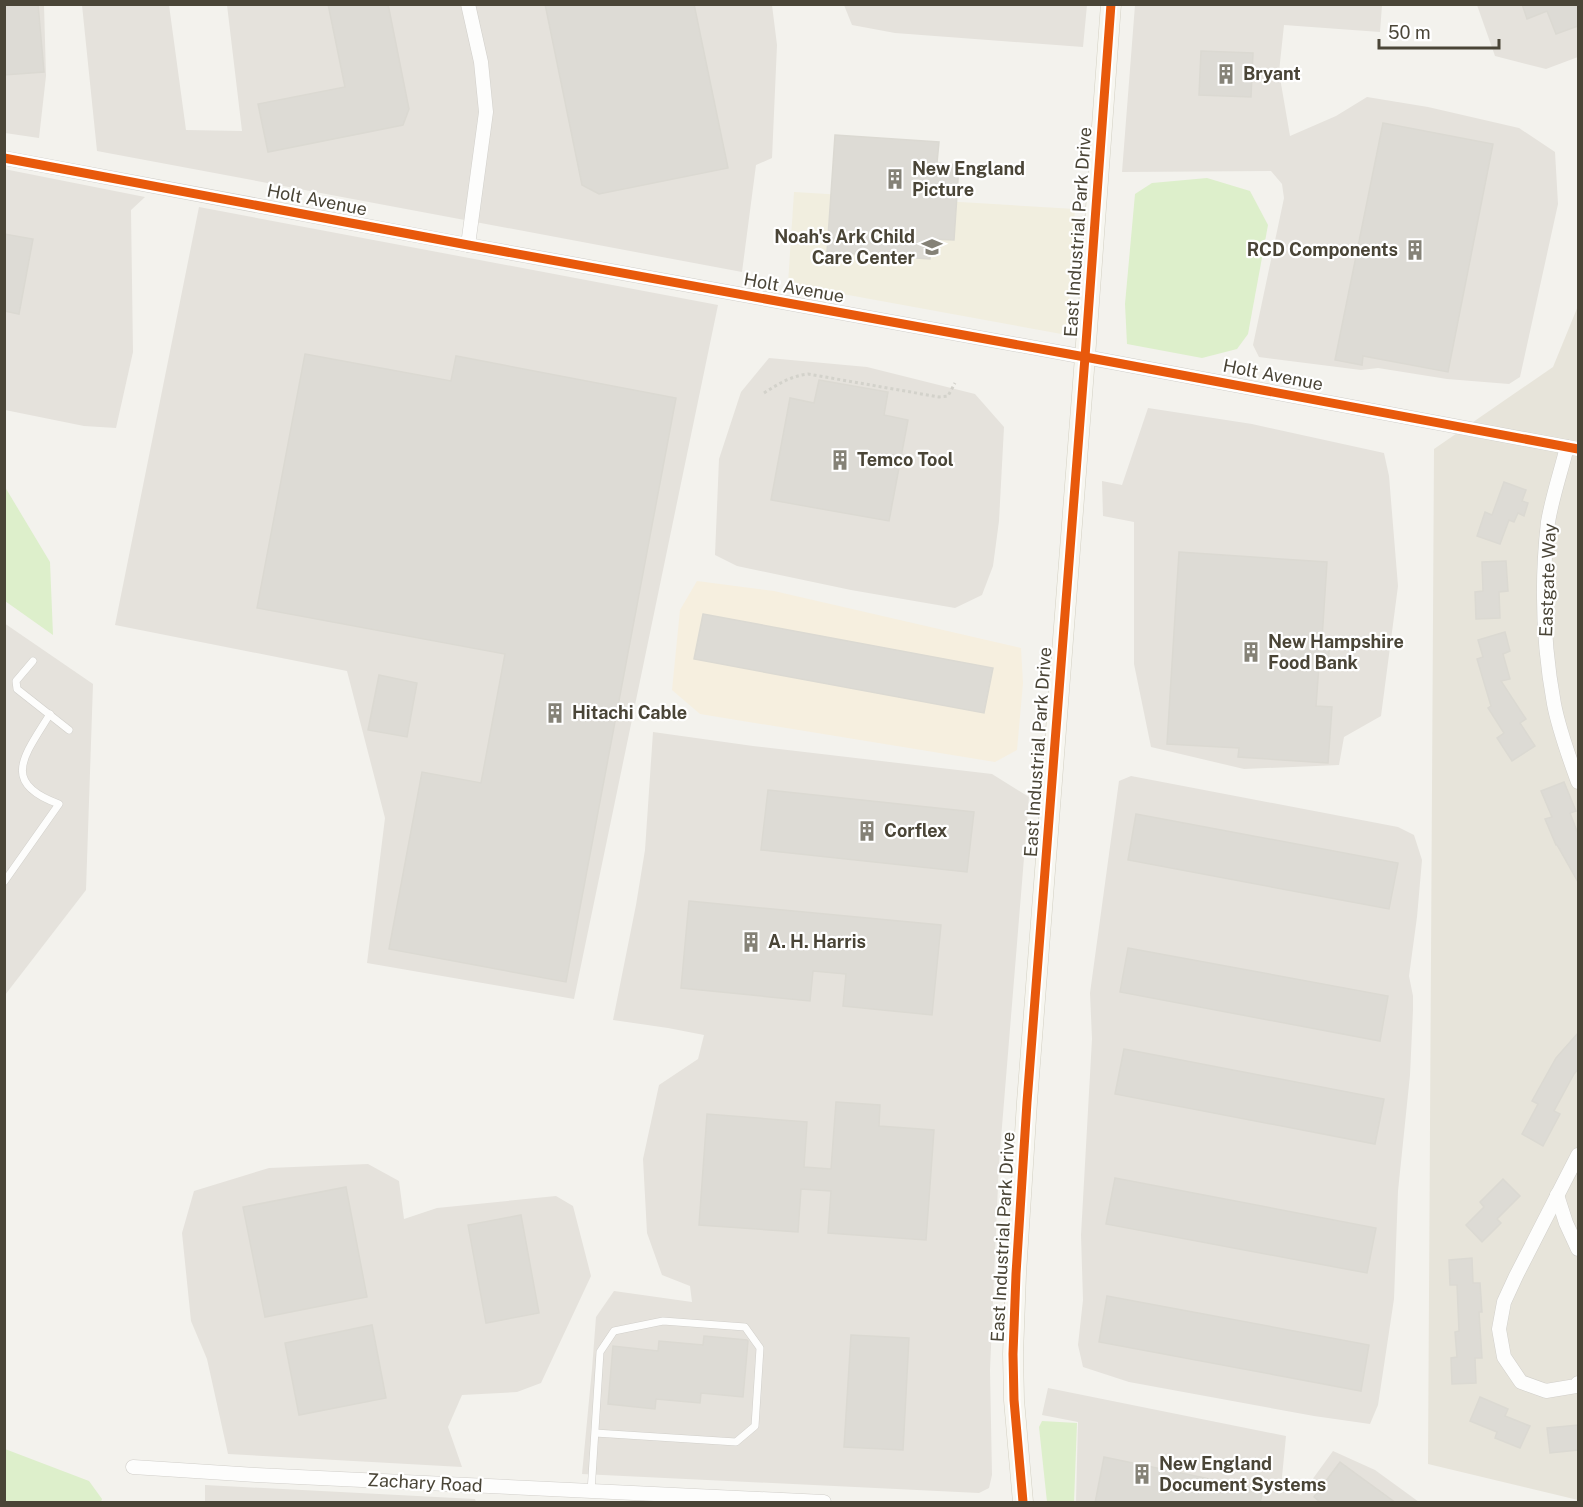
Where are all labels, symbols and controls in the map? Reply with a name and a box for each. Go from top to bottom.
scale bar [1379,12,1499,50]
text: 50 m [1388,22,1431,43]
building icon: Bryant [1214,62,1238,86]
place label: Bryant [1243,63,1301,84]
street label: East Industrial Park Drive [1060,126,1095,338]
place label: New England Picture [912,158,1025,200]
building icon: New England Picture [883,167,907,191]
street label: Holt Avenue [265,179,369,220]
place label: Noah's Ark Child Care Center [774,226,916,268]
school or university icon: Noah's Ark Child Care Center [920,235,944,259]
building icon: RCD Components [1403,238,1427,262]
place label: RCD Components [1247,239,1398,260]
street label: Holt Avenue [742,268,846,307]
street label: Holt Avenue [1221,354,1325,395]
building icon: Temco Tool [828,448,852,472]
place label: Temco Tool [857,449,954,470]
street label: Eastgate Way [1535,522,1560,637]
place label: New Hampshire Food Bank [1268,631,1404,673]
building icon: New Hampshire Food Bank [1239,640,1263,664]
street label: East Industrial Park Drive [1020,646,1055,858]
building icon: Hitachi Cable [543,701,567,725]
place label: Hitachi Cable [572,702,687,723]
building icon: Corflex [855,819,879,843]
place label: Corflex [884,820,948,841]
building icon: A. H. Harris [739,930,763,954]
place label: A. H. Harris [768,931,866,952]
street label: East Industrial Park Drive [986,1131,1019,1343]
place label: New England Document Systems [1159,1453,1326,1495]
building icon: New England Document Systems [1130,1462,1154,1486]
street label: Zachary Road [367,1469,483,1496]

